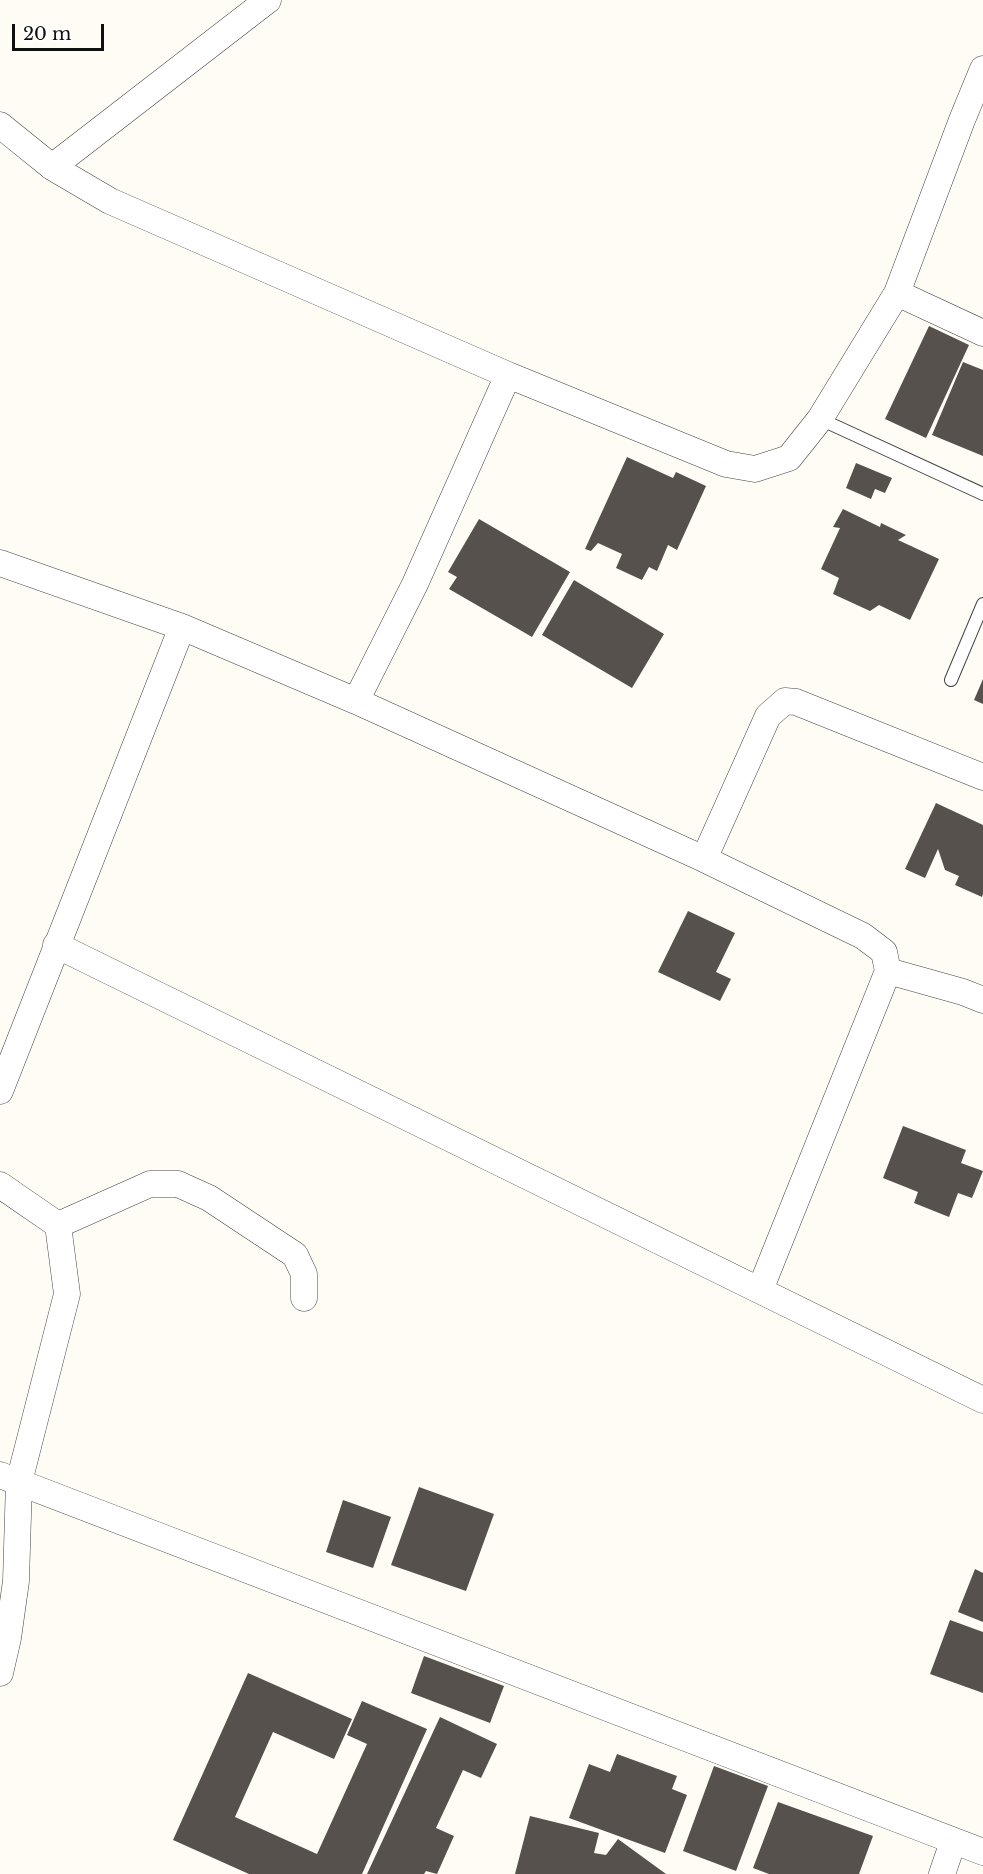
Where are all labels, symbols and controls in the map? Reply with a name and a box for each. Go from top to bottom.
scale bar [15,12,106,50]
text: 20 m [23,23,71,45]

